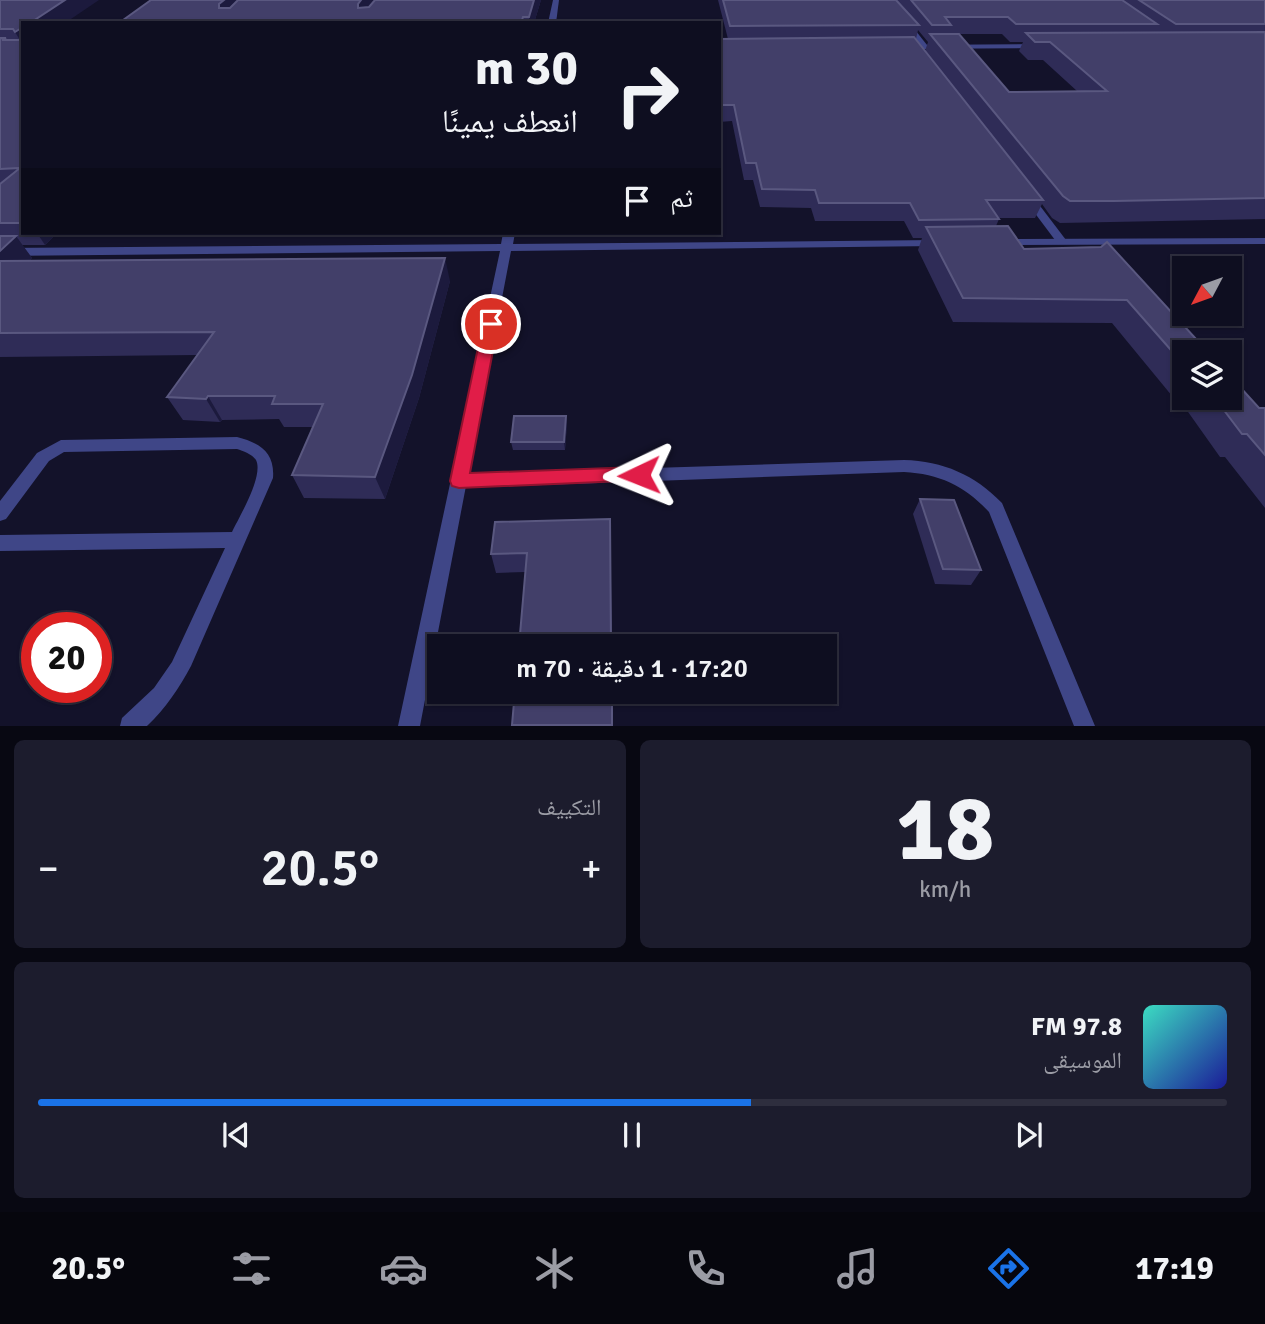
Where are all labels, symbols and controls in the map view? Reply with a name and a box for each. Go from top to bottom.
text: 30 m [475,38,578,98]
icon: right [602,49,693,140]
text: انعطف يمينًا [442,102,578,141]
icon: arrive [618,182,656,220]
text: ثم [670,183,693,215]
north arrow [1172,256,1242,326]
map controls [1172,256,1242,410]
pin [461,294,521,354]
icon: arrive [472,305,510,343]
button: layers [1172,340,1242,410]
position arrow [602,438,676,512]
speed limit sign: 20 [21,612,112,703]
text: 17:20 · 1 دقيقة · 70 m [516,653,748,685]
text: 18 [896,773,994,886]
text: التكييف [537,793,602,822]
text: 20.5° [260,836,379,900]
text: − [38,845,59,892]
text: + [581,845,602,892]
text: km/h [919,875,971,904]
text: 97.8 FM [1031,1011,1122,1043]
text: الموسيقى [1043,1046,1122,1075]
icon: previous [217,1116,255,1154]
icon: pause [613,1116,651,1154]
icon: next [1010,1116,1048,1154]
icon: filters [227,1244,276,1293]
icon: car [379,1244,428,1293]
icon: climate [530,1244,579,1293]
icon: phone [681,1244,730,1293]
icon: music [833,1244,882,1293]
icon: directions [984,1244,1033,1293]
text: 20.5° [51,1249,125,1288]
text: 17:19 [1135,1249,1214,1288]

